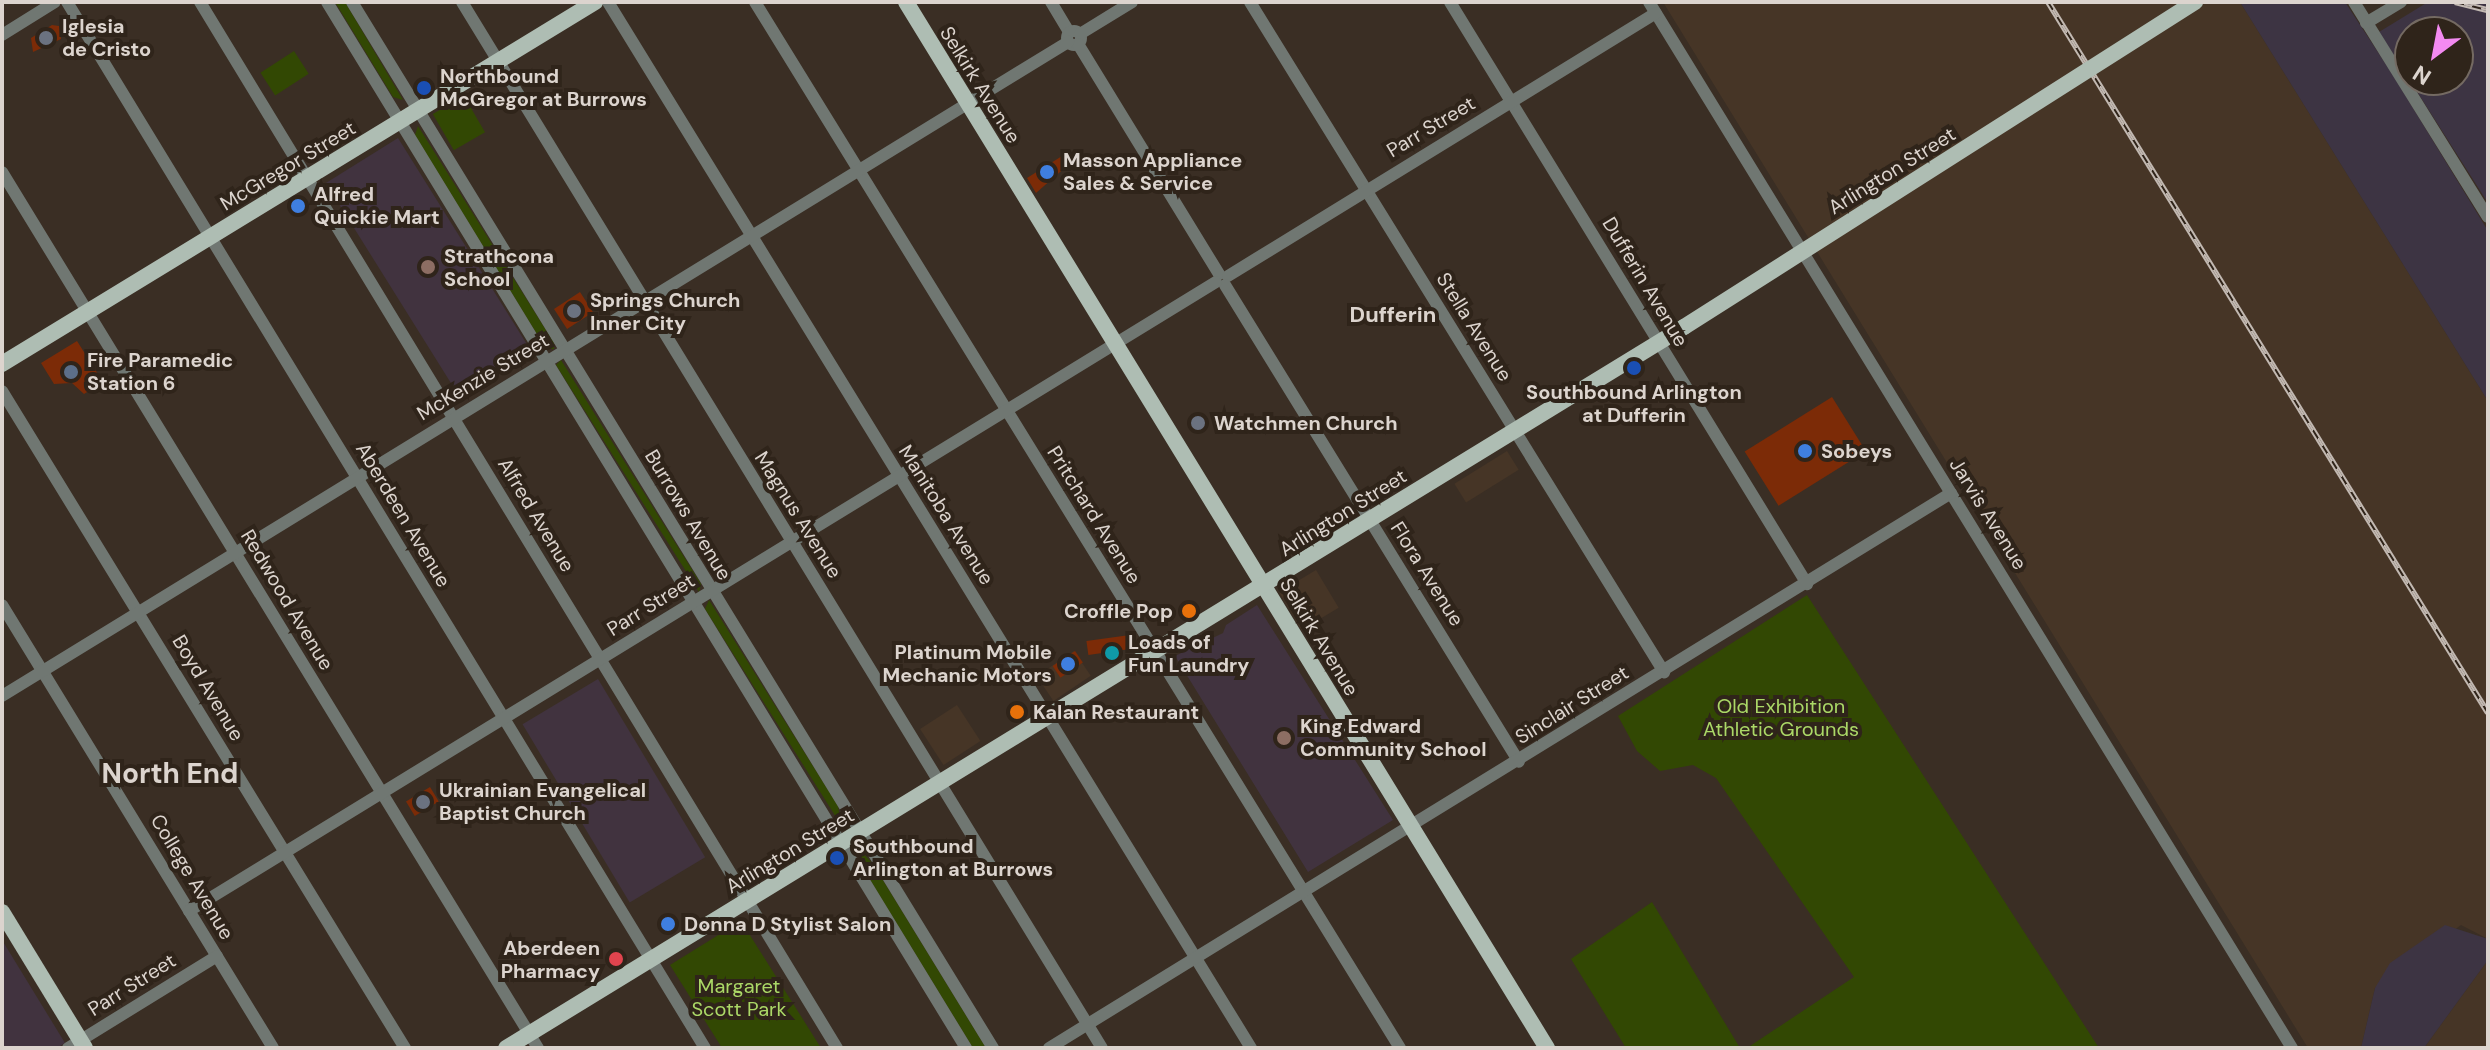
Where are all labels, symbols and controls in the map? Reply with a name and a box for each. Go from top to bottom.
place label: Iglesia de Cristo [62,14,151,61]
north arrow [2394,16,2474,96]
street label: Selkirk Avenue [935,22,1025,148]
marker: Iglesia de Cristo [37,29,55,47]
text: N [2408,59,2437,92]
place label: Northbound McGregor at Burrows [440,64,647,111]
marker: Northbound McGregor at Burrows [415,79,433,97]
street label: Parr Street [1382,91,1480,163]
street label: McGregor Street [216,116,360,216]
street label: Arlington Street [1824,122,1960,220]
place label: Masson Appliance Sales & Service [1063,148,1242,195]
marker: Masson Appliance Sales & Service [1038,163,1056,181]
place label: Alfred Quickie Mart [314,182,440,229]
marker: Alfred Quickie Mart [289,197,307,215]
street label: Dufferin Avenue [1597,213,1693,351]
place label: Strathcona School [444,244,554,291]
marker: Strathcona School [419,258,437,276]
street label: Stella Avenue [1431,268,1517,386]
place label: Springs Church Inner City [590,288,740,335]
marker: Springs Church Inner City [565,302,583,320]
district label: Dufferin [1350,302,1436,328]
street label: McKenzie Street [413,328,553,426]
place label: Fire Paramedic Station 6 [87,348,233,395]
marker: Southbound Arlington at Dufferin [1625,359,1643,377]
marker: Fire Paramedic Station 6 [62,363,80,381]
place label: Southbound Arlington at Dufferin [1526,380,1742,427]
place label: Watchmen Church [1214,411,1398,435]
marker: Watchmen Church [1189,414,1207,432]
street label: Aberdeen Avenue [350,438,456,592]
place label: Sobeys [1821,439,1892,463]
street label: Manitoba Avenue [893,441,999,589]
street label: Pritchard Avenue [1042,442,1146,588]
marker: Sobeys [1796,442,1814,460]
street label: Burrows Avenue [640,445,736,585]
street label: Magnus Avenue [749,447,847,583]
street label: Alfred Avenue [493,454,579,576]
street label: Jarvis Avenue [1944,454,2032,574]
street label: Arlington Street [1275,464,1411,562]
street label: Flora Avenue [1385,517,1469,631]
street label: Redwood Avenue [236,525,338,675]
street label: Parr Street [603,569,699,641]
street label: Selkirk Avenue [1274,574,1364,700]
place label: Croffle Pop [1064,599,1173,623]
marker: Croffle Pop [1180,602,1198,620]
place label: Loads of Fun Laundry [1128,630,1249,677]
street label: Boyd Avenue [167,631,249,745]
place label: Platinum Mobile Mechanic Motors [882,640,1052,687]
marker: Loads of Fun Laundry [1103,644,1121,662]
marker: Platinum Mobile Mechanic Motors [1059,655,1077,673]
street label: Sinclair Street [1511,661,1633,749]
park label: Old Exhibition Athletic Grounds [1703,694,1859,741]
place label: Kalan Restaurant [1033,700,1199,724]
marker: Kalan Restaurant [1008,703,1026,721]
place label: King Edward Community School [1300,714,1486,761]
marker: King Edward Community School [1275,729,1293,747]
district label: North End [102,757,238,791]
place label: Ukrainian Evangelical Baptist Church [439,778,646,825]
marker: Ukrainian Evangelical Baptist Church [414,793,432,811]
street label: Arlington Street [721,803,859,899]
street label: College Avenue [145,810,239,944]
place label: Southbound Arlington at Burrows [853,834,1053,881]
marker: Southbound Arlington at Burrows [828,849,846,867]
place label: Donna D Stylist Salon [684,912,891,936]
marker: Donna D Stylist Salon [659,915,677,933]
place label: Aberdeen Pharmacy [501,936,600,983]
street label: Parr Street [84,949,180,1021]
marker: Aberdeen Pharmacy [607,950,625,968]
park label: Margaret Scott Park [692,974,786,1021]

